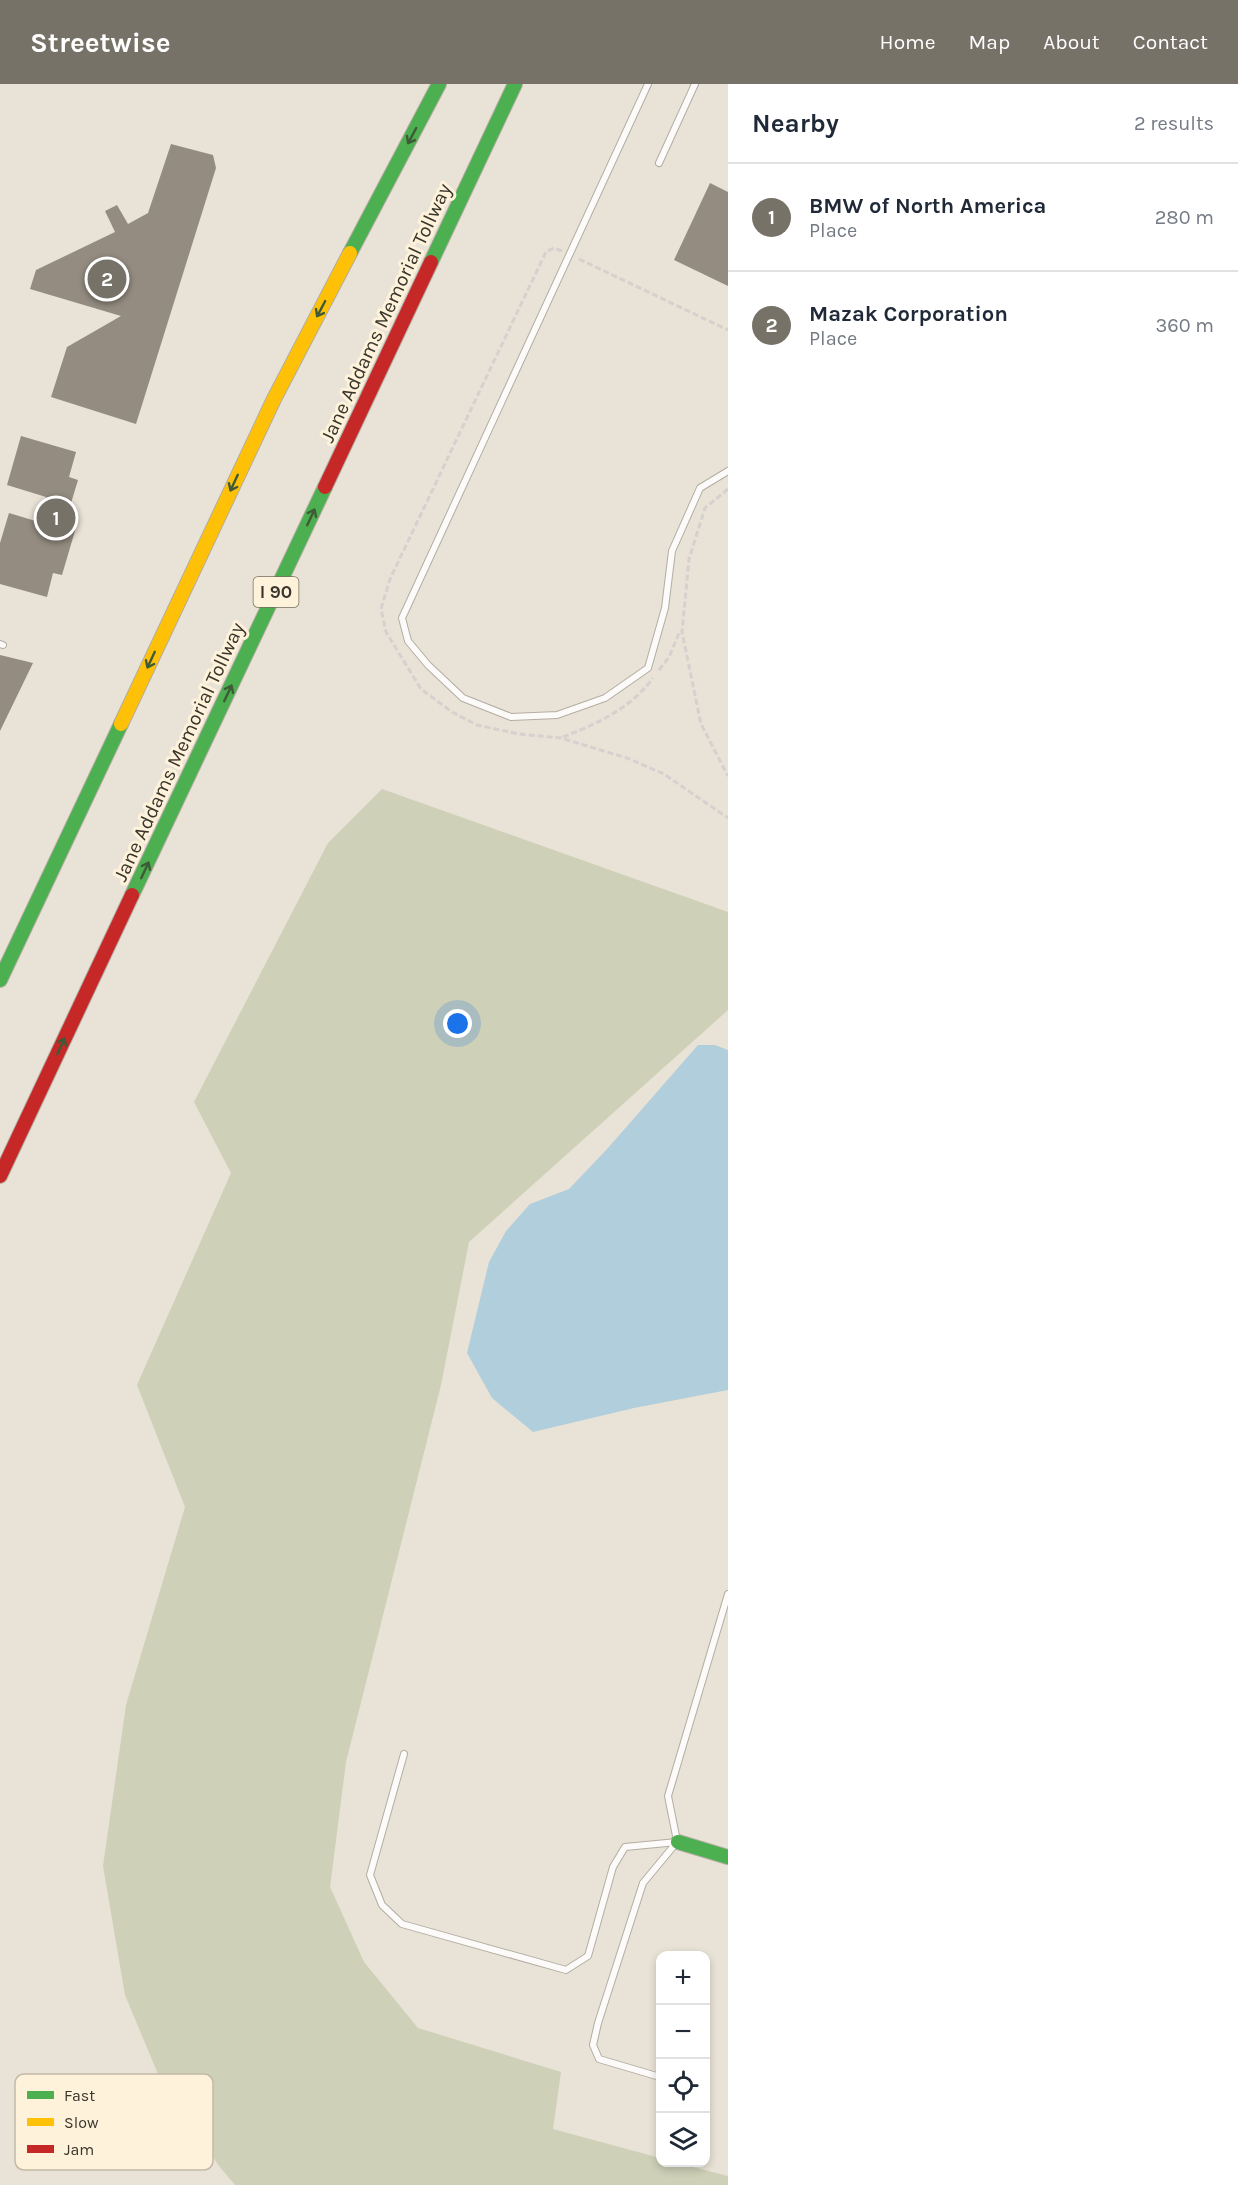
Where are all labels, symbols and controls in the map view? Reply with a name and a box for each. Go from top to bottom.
text: Streetwise [30,26,171,59]
text: Home [880,30,936,54]
text: Map [969,30,1010,54]
text: About [1043,30,1100,54]
text: Contact [1133,30,1208,54]
text: Nearby [752,108,839,139]
text: 2 results [1134,112,1214,135]
one-way arrow [406,127,418,144]
street label: Jane Addams Memorial Tollway [316,180,456,446]
text: BMW of North America [809,193,1046,219]
text: 1 [768,206,775,229]
text: 280 m [1155,206,1214,229]
text: Place [809,219,857,242]
pin: 2 [88,256,126,302]
one-way arrow [315,299,327,317]
text: Mazak Corporation [809,301,1008,327]
text: 2 [765,314,778,337]
text: 360 m [1155,314,1214,337]
text: Place [809,327,857,350]
one-way arrow [228,474,240,492]
pin: 1 [36,496,76,540]
one-way arrow [306,509,318,527]
road number: I 90 [254,577,298,607]
street label: Jane Addams Memorial Tollway [109,619,249,885]
one-way arrow [145,650,157,668]
one-way arrow [222,685,234,703]
one-way arrow [139,861,151,879]
your location [443,1009,472,1038]
one-way arrow [56,1038,68,1056]
map controls [656,1951,710,2167]
button: + [656,1951,710,2005]
button: − [656,2005,710,2059]
button: locate [656,2059,710,2113]
legend [15,2074,213,2170]
text: Fast [64,2086,95,2105]
text: Slow [64,2113,99,2132]
button: layers [656,2113,710,2167]
text: Jam [64,2140,94,2159]

